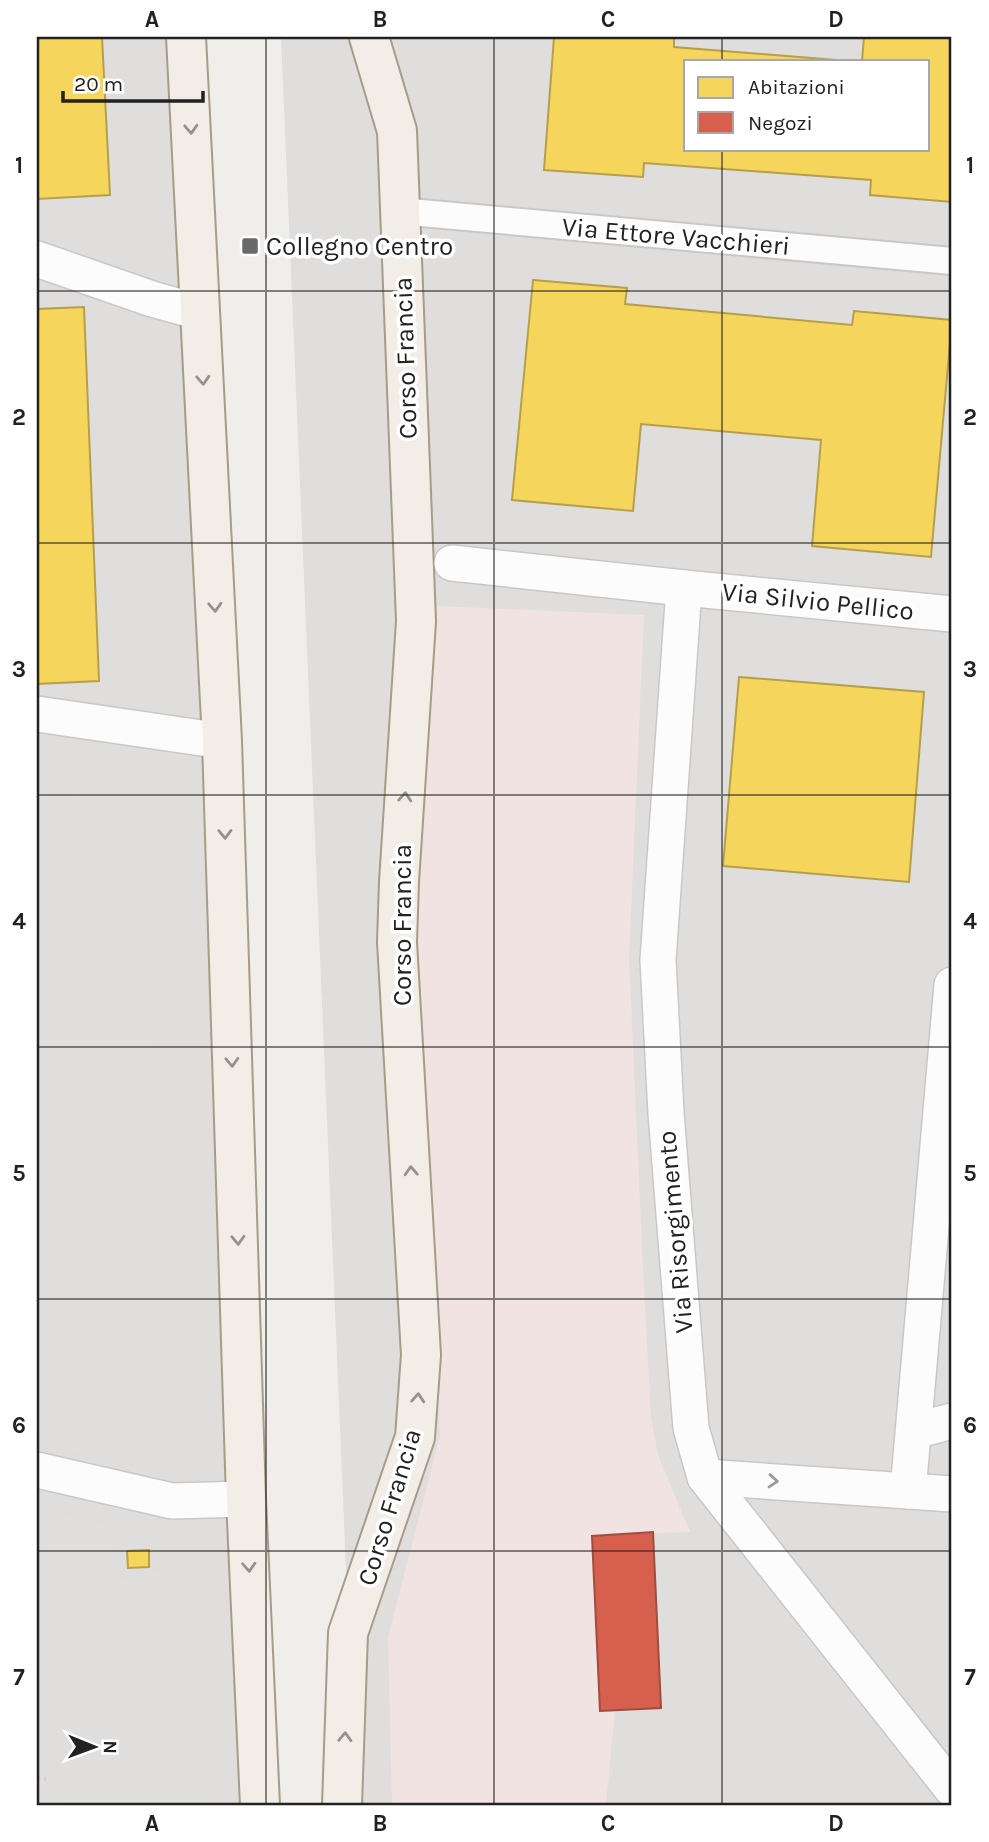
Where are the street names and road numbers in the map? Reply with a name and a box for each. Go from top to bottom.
street label: Via Ettore Vacchieri [561,211,791,262]
street label: Corso Francia [387,276,424,440]
street label: Via Silvio Pellico [721,576,915,627]
street label: Corso Francia [387,844,418,1006]
street label: Via Risorgimento [651,1129,700,1335]
street label: Corso Francia [351,1425,428,1589]

